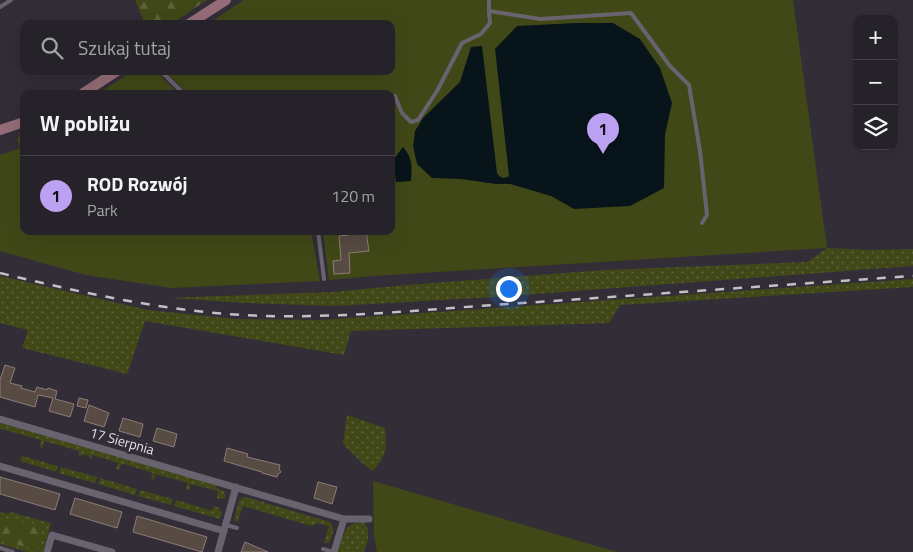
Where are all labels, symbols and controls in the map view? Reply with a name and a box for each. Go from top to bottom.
map controls [853,15,898,150]
button: + [853,15,898,60]
search box [20,20,395,75]
text: Szukaj tutaj [78,33,171,62]
icon: search [38,34,66,62]
button: − [853,60,898,105]
button: layers [853,105,898,150]
text: W pobliżu [40,107,130,139]
pin: 1 [587,113,619,154]
text: ROD Rozwój [87,169,188,198]
text: 1 [52,184,60,208]
text: 120 m [331,184,375,208]
text: Park [87,198,118,222]
your location [496,276,522,302]
street label: 17 Sierpnia [87,421,157,460]

